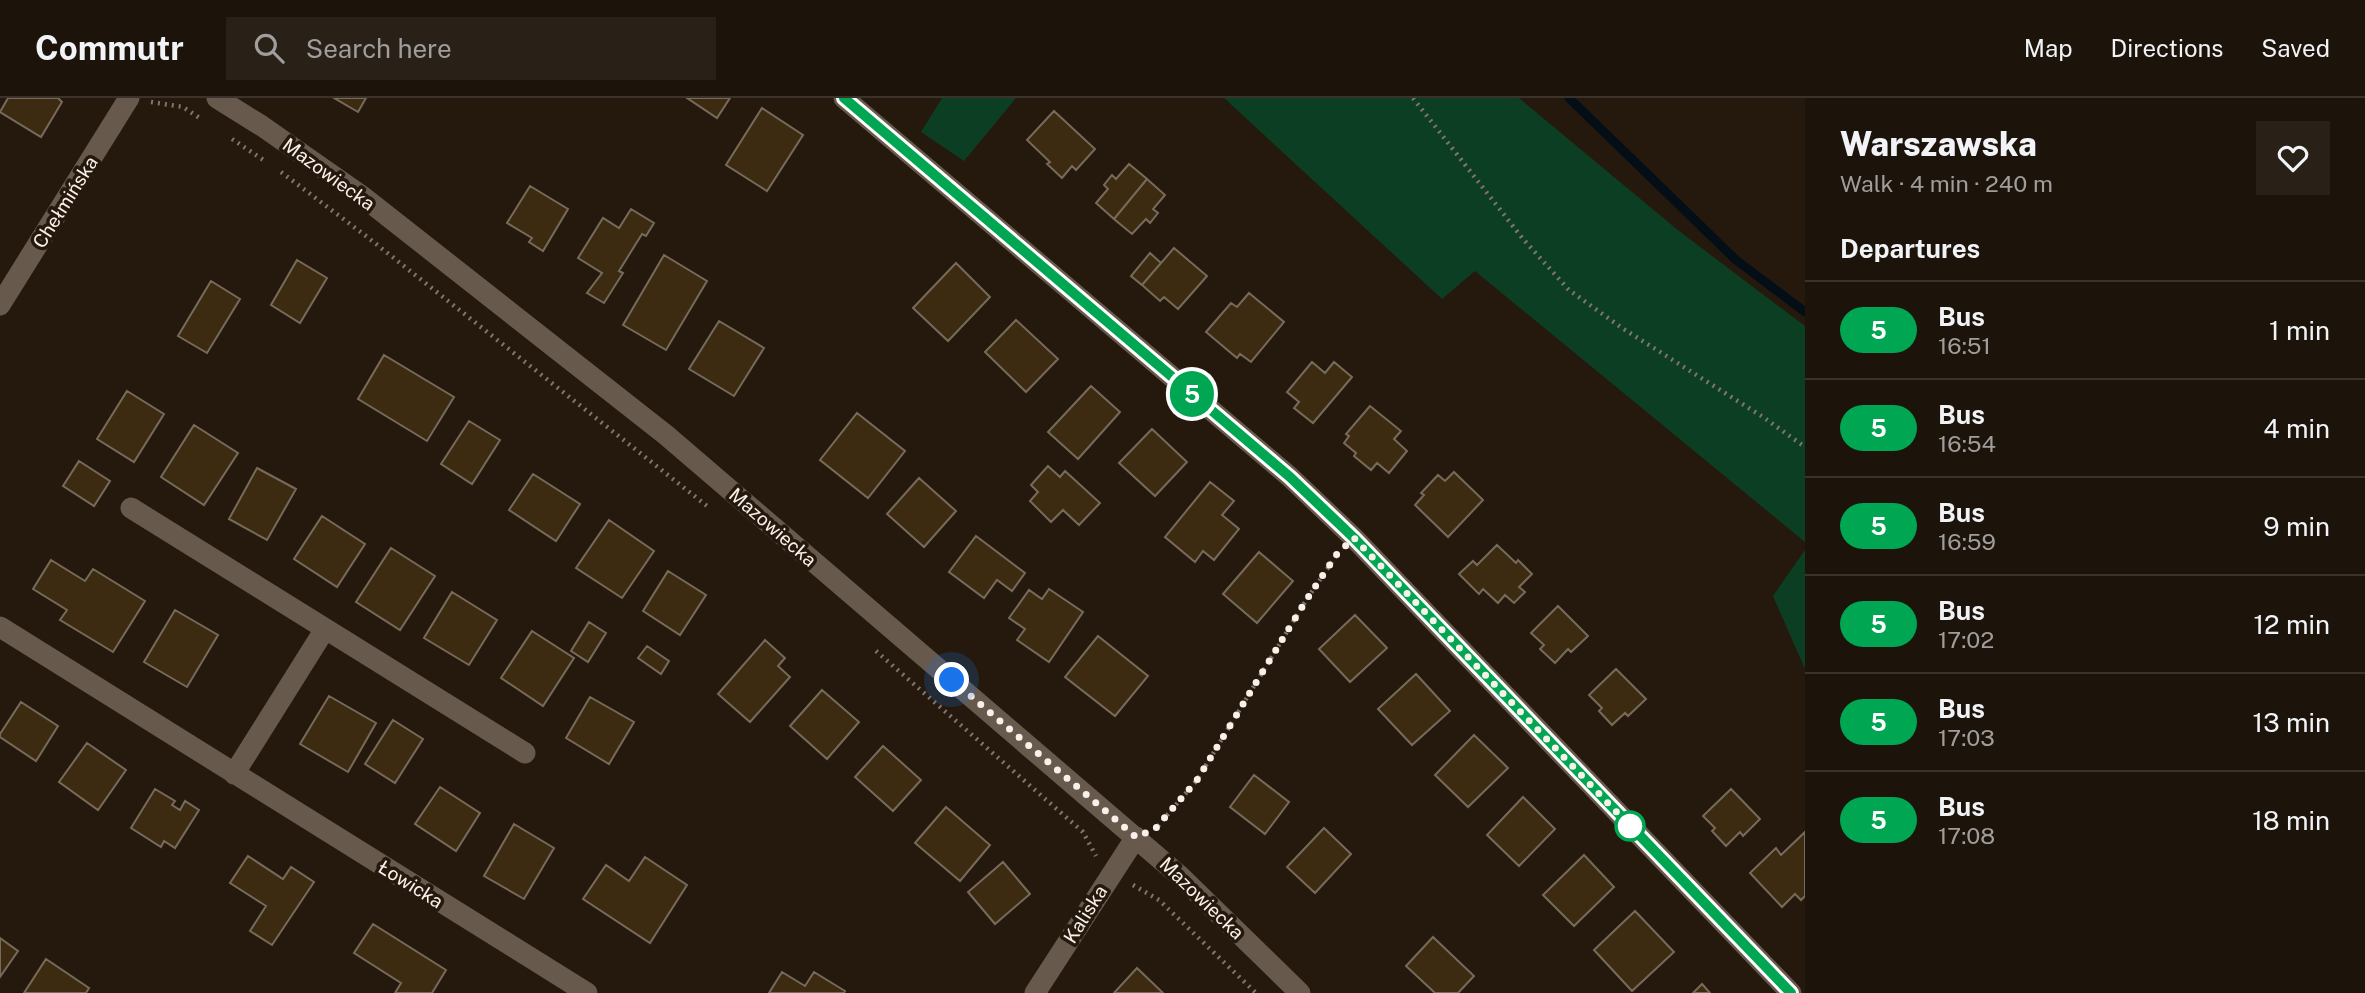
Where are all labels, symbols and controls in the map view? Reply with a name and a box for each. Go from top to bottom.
search box [226,17,716,80]
text: Commutr [35,29,184,67]
icon: search [250,29,288,67]
text: Search here [306,33,452,64]
text: Map [2024,34,2073,62]
text: Directions [2111,34,2223,62]
text: Saved [2261,34,2330,62]
button: heart [2256,121,2330,195]
text: Warszawska [1840,125,2037,163]
street label: Mazowiecka [279,133,379,215]
street label: Chełmińska [28,152,102,252]
text: Walk · 4 min · 240 m [1840,170,2053,197]
text: Departures [1840,233,1980,264]
text: Bus [1938,301,1985,332]
text: 1 min [2269,315,2330,346]
text: 5 [1870,316,1887,344]
text: 16:51 [1938,332,1991,359]
line badge: 5 [1169,371,1215,417]
text: 5 [1184,380,1200,408]
text: Bus [1938,399,1985,430]
text: 4 min [2263,413,2330,444]
text: 5 [1870,414,1887,442]
text: 16:54 [1938,430,1996,457]
street label: Mazowiecka [725,483,821,571]
text: Bus [1938,497,1985,528]
text: 9 min [2263,511,2330,542]
text: 5 [1870,512,1887,540]
text: 16:59 [1938,528,1996,555]
text: Bus [1938,595,1985,626]
text: 12 min [2254,609,2330,640]
text: 5 [1870,610,1887,638]
text: 17:02 [1938,626,1994,653]
your location [934,662,969,697]
text: Bus [1938,693,1985,724]
text: 13 min [2253,707,2330,738]
text: 5 [1870,708,1887,736]
text: 17:03 [1938,724,1995,751]
text: Bus [1938,791,1985,822]
text: 18 min [2252,805,2330,836]
text: 5 [1870,806,1887,834]
unlabelled marker [1615,811,1645,841]
text: 17:08 [1938,822,1995,849]
street label: Mazowiecka [1155,852,1249,944]
street label: Łowicka [375,856,447,912]
street label: Kaliska [1059,881,1111,947]

